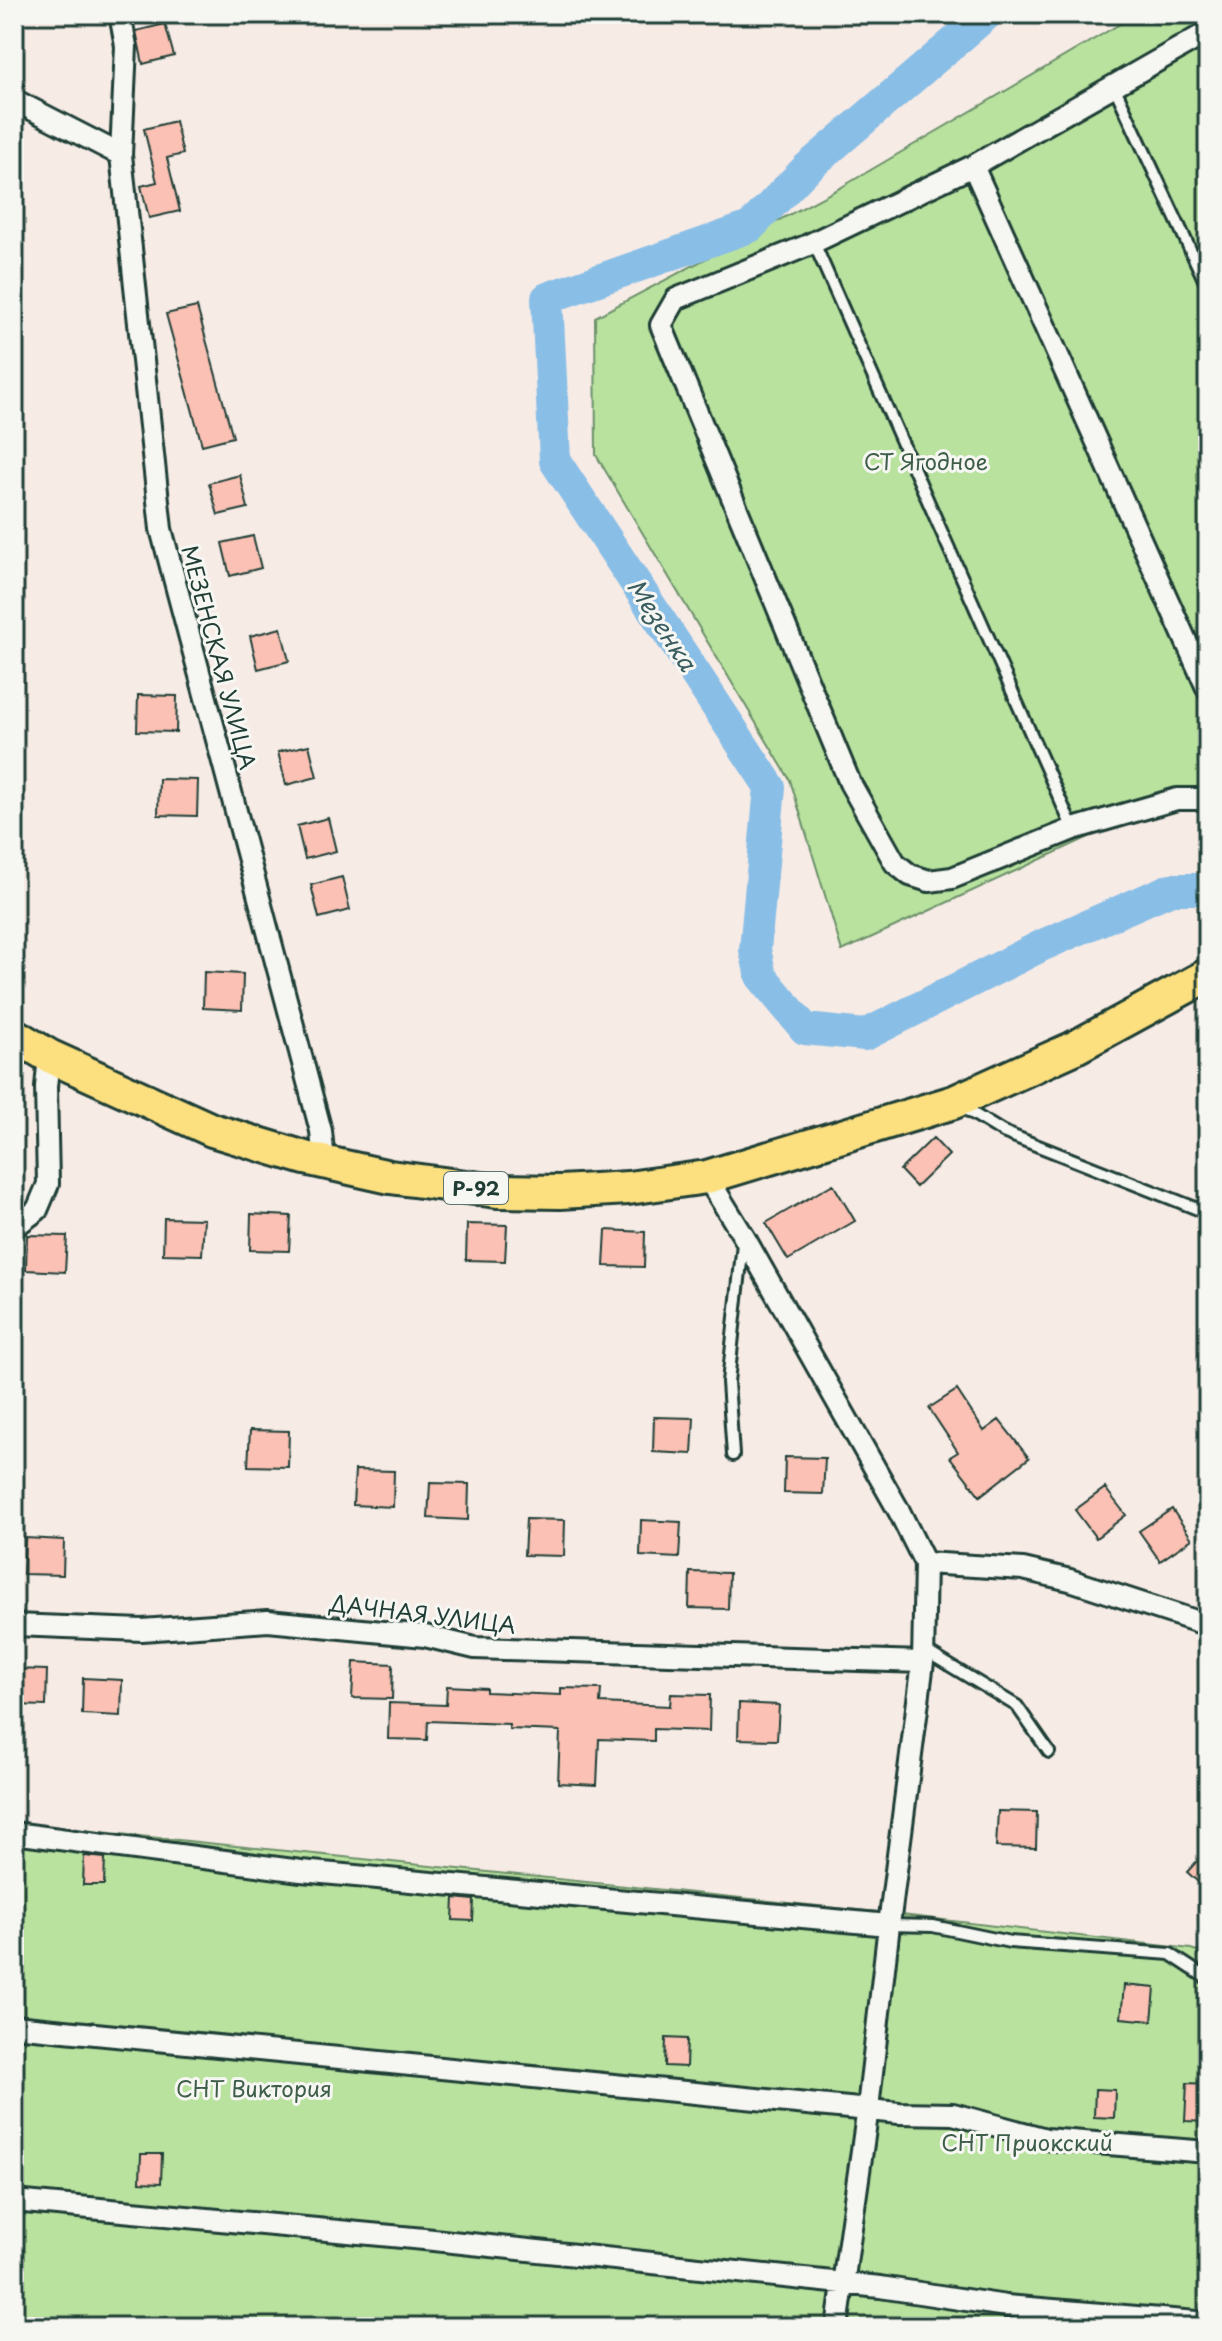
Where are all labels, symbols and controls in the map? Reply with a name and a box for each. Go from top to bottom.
park label: СТ Ягодное [864,444,988,477]
street label: МЕЗЕНСКАЯ УЛИЦА [174,541,266,773]
water label: Мезенка [620,571,707,678]
road number: Р-92 [444,1172,508,1204]
street label: ДАЧНАЯ УЛИЦА [327,1585,518,1641]
park label: СНТ Виктория [176,2071,332,2104]
park label: СНТ Приокский [941,2125,1113,2158]

